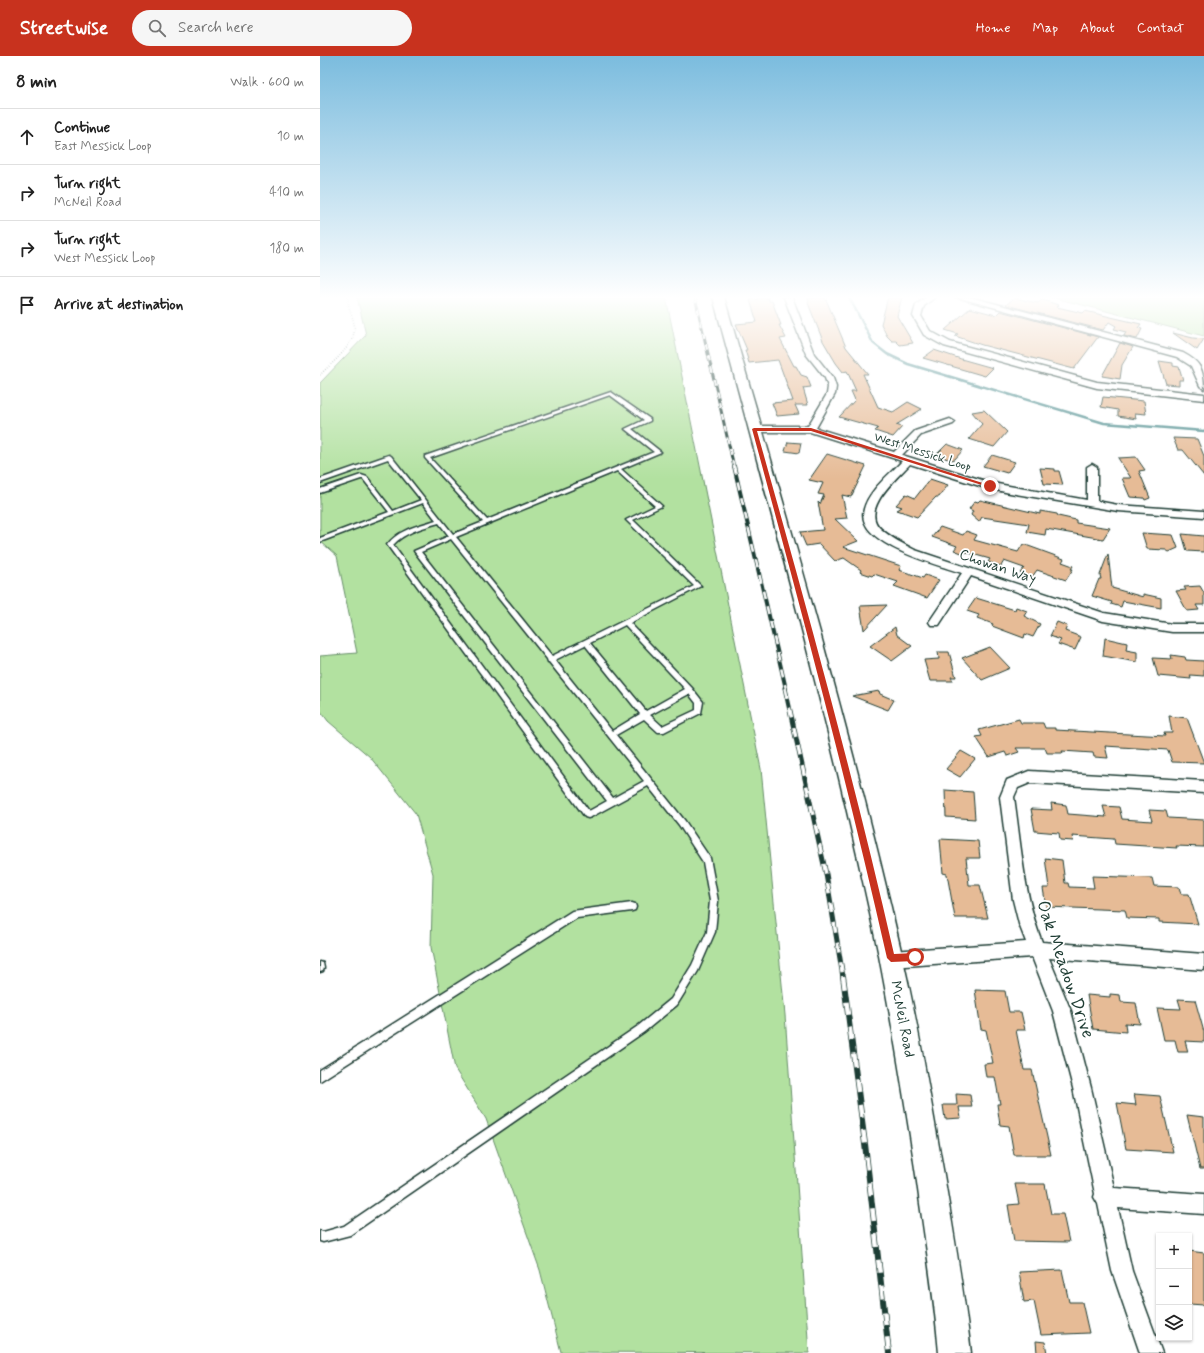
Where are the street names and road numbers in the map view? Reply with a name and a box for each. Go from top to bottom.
street label: West Messick Loop [872,429,973,476]
street label: Chowan Way [956,544,1039,589]
street label: Oak Meadow Drive [1030,897,1100,1041]
street label: McNeil Road [885,979,919,1059]

